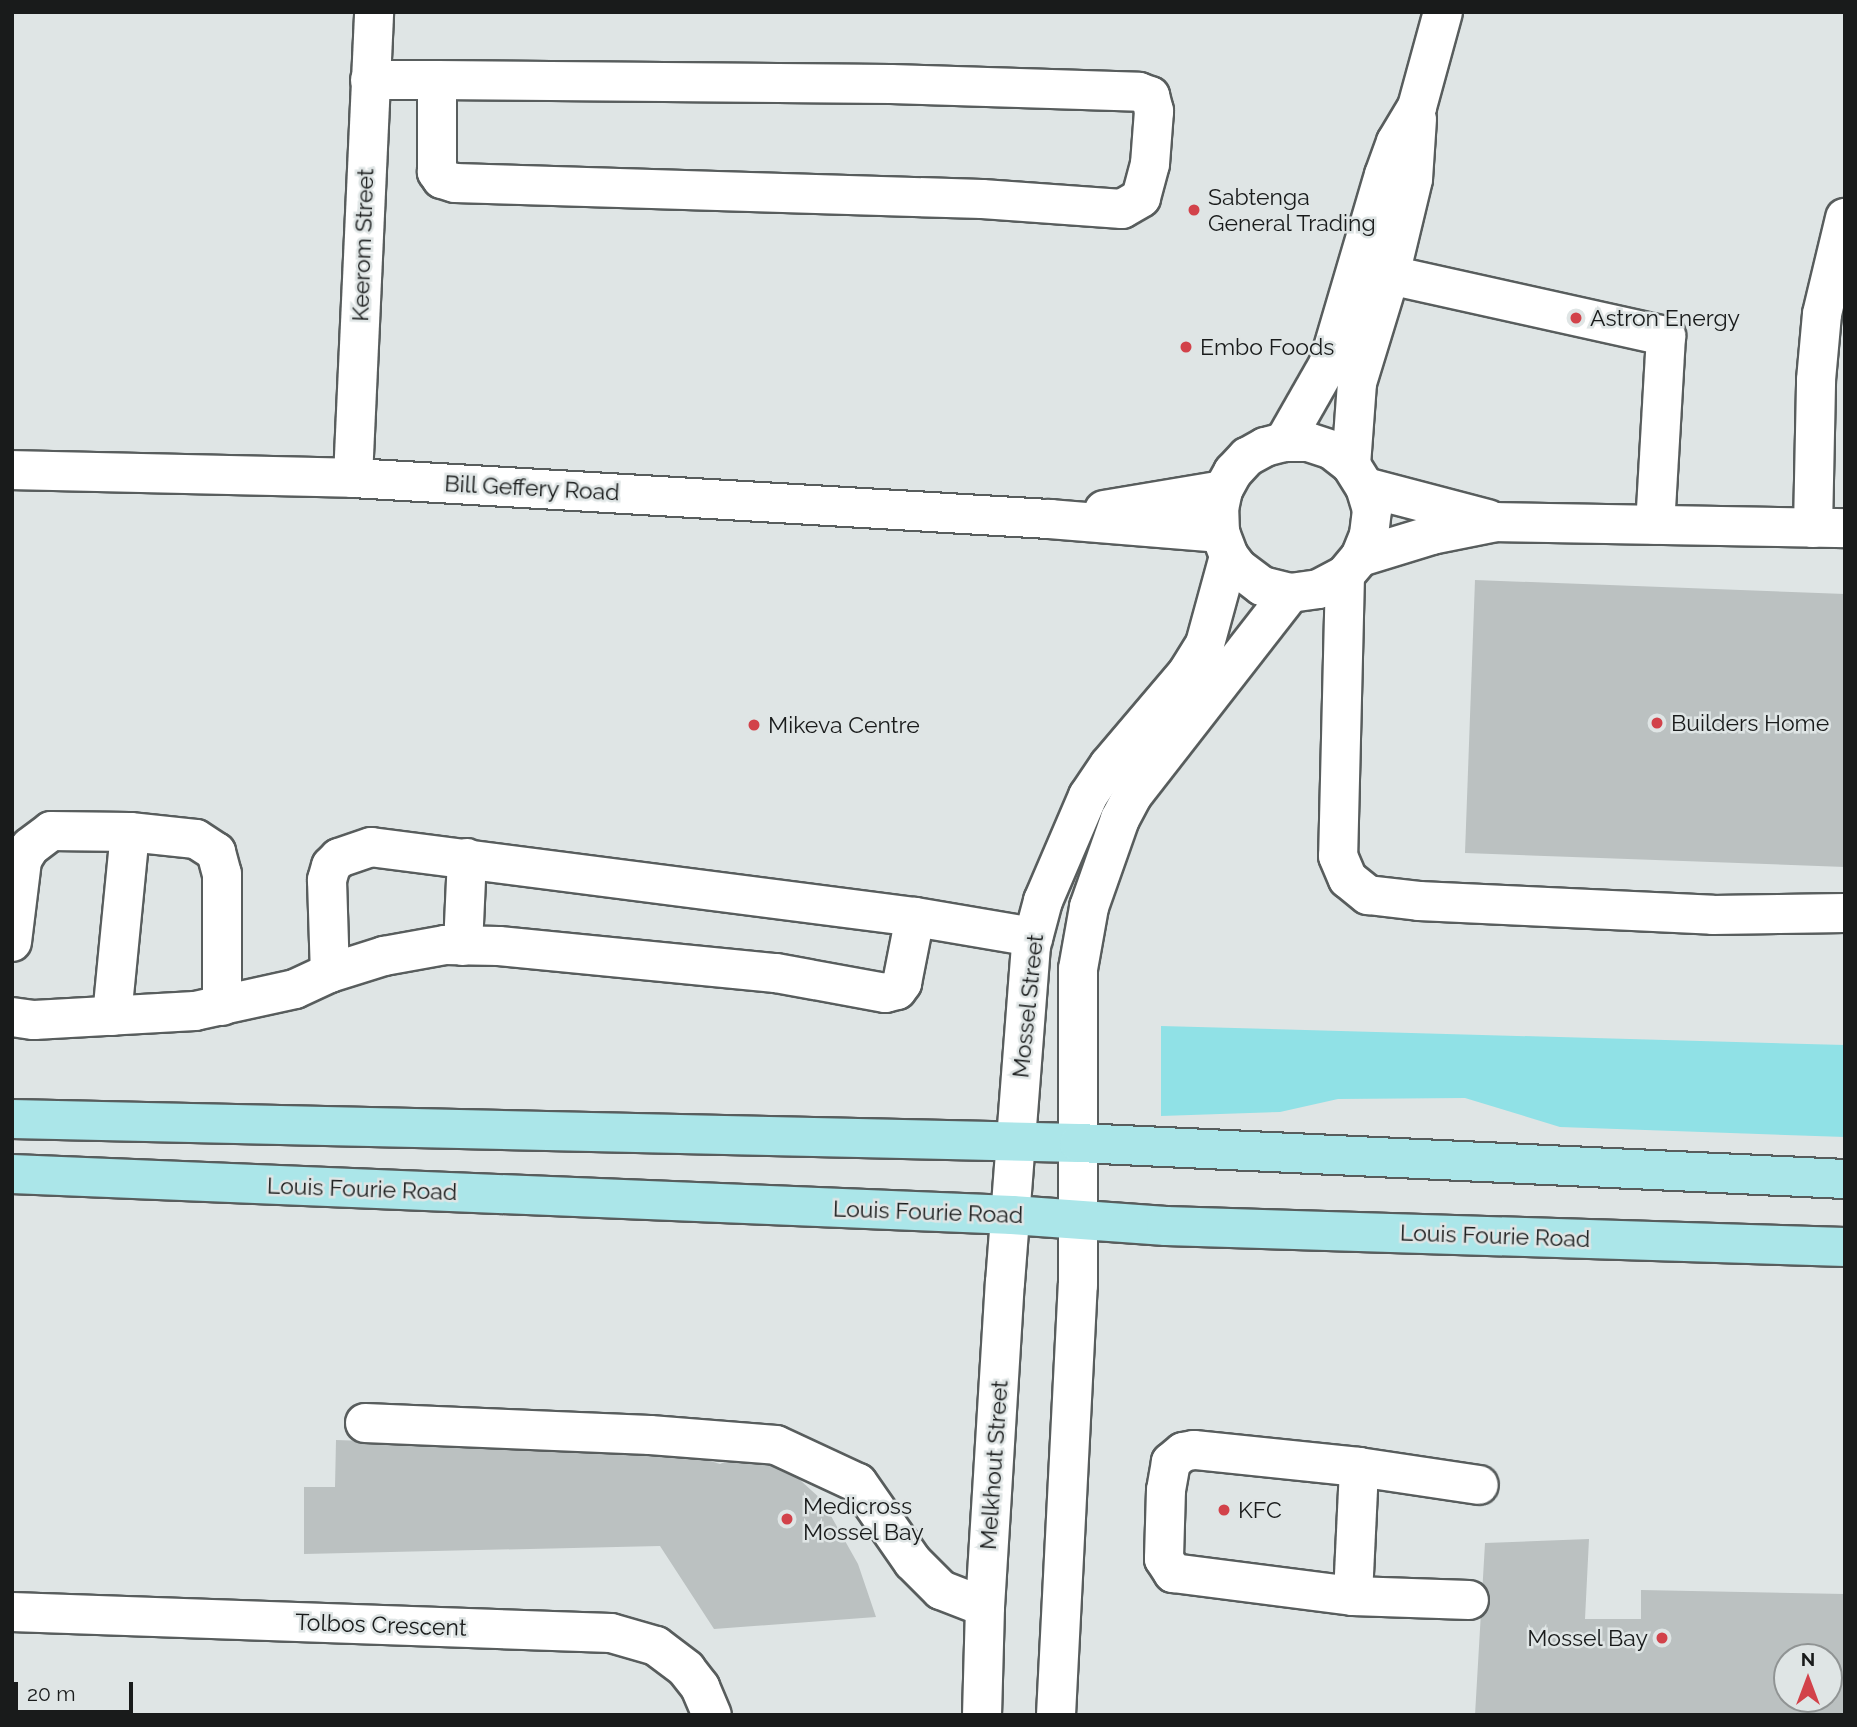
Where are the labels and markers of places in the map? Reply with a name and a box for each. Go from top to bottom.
place label: Sabtenga General Trading [1208,183,1377,237]
marker: Sabtenga General Trading [1186,202,1202,218]
place label: Astron Energy [1590,304,1740,332]
marker: Astron Energy [1568,310,1584,326]
place label: Embo Foods [1200,333,1334,361]
marker: Embo Foods [1178,339,1194,355]
place label: Builders Home [1671,709,1829,737]
place label: Mikeva Centre [768,711,920,739]
marker: Builders Home [1649,715,1665,731]
marker: Mikeva Centre [746,717,762,733]
place label: Medicross Mossel Bay [803,1492,924,1546]
place label: KFC [1238,1496,1282,1524]
marker: KFC [1216,1502,1232,1518]
marker: Medicross Mossel Bay [777,1509,797,1529]
place label: Mossel Bay [1527,1624,1648,1652]
marker: Mossel Bay [1654,1630,1670,1646]

